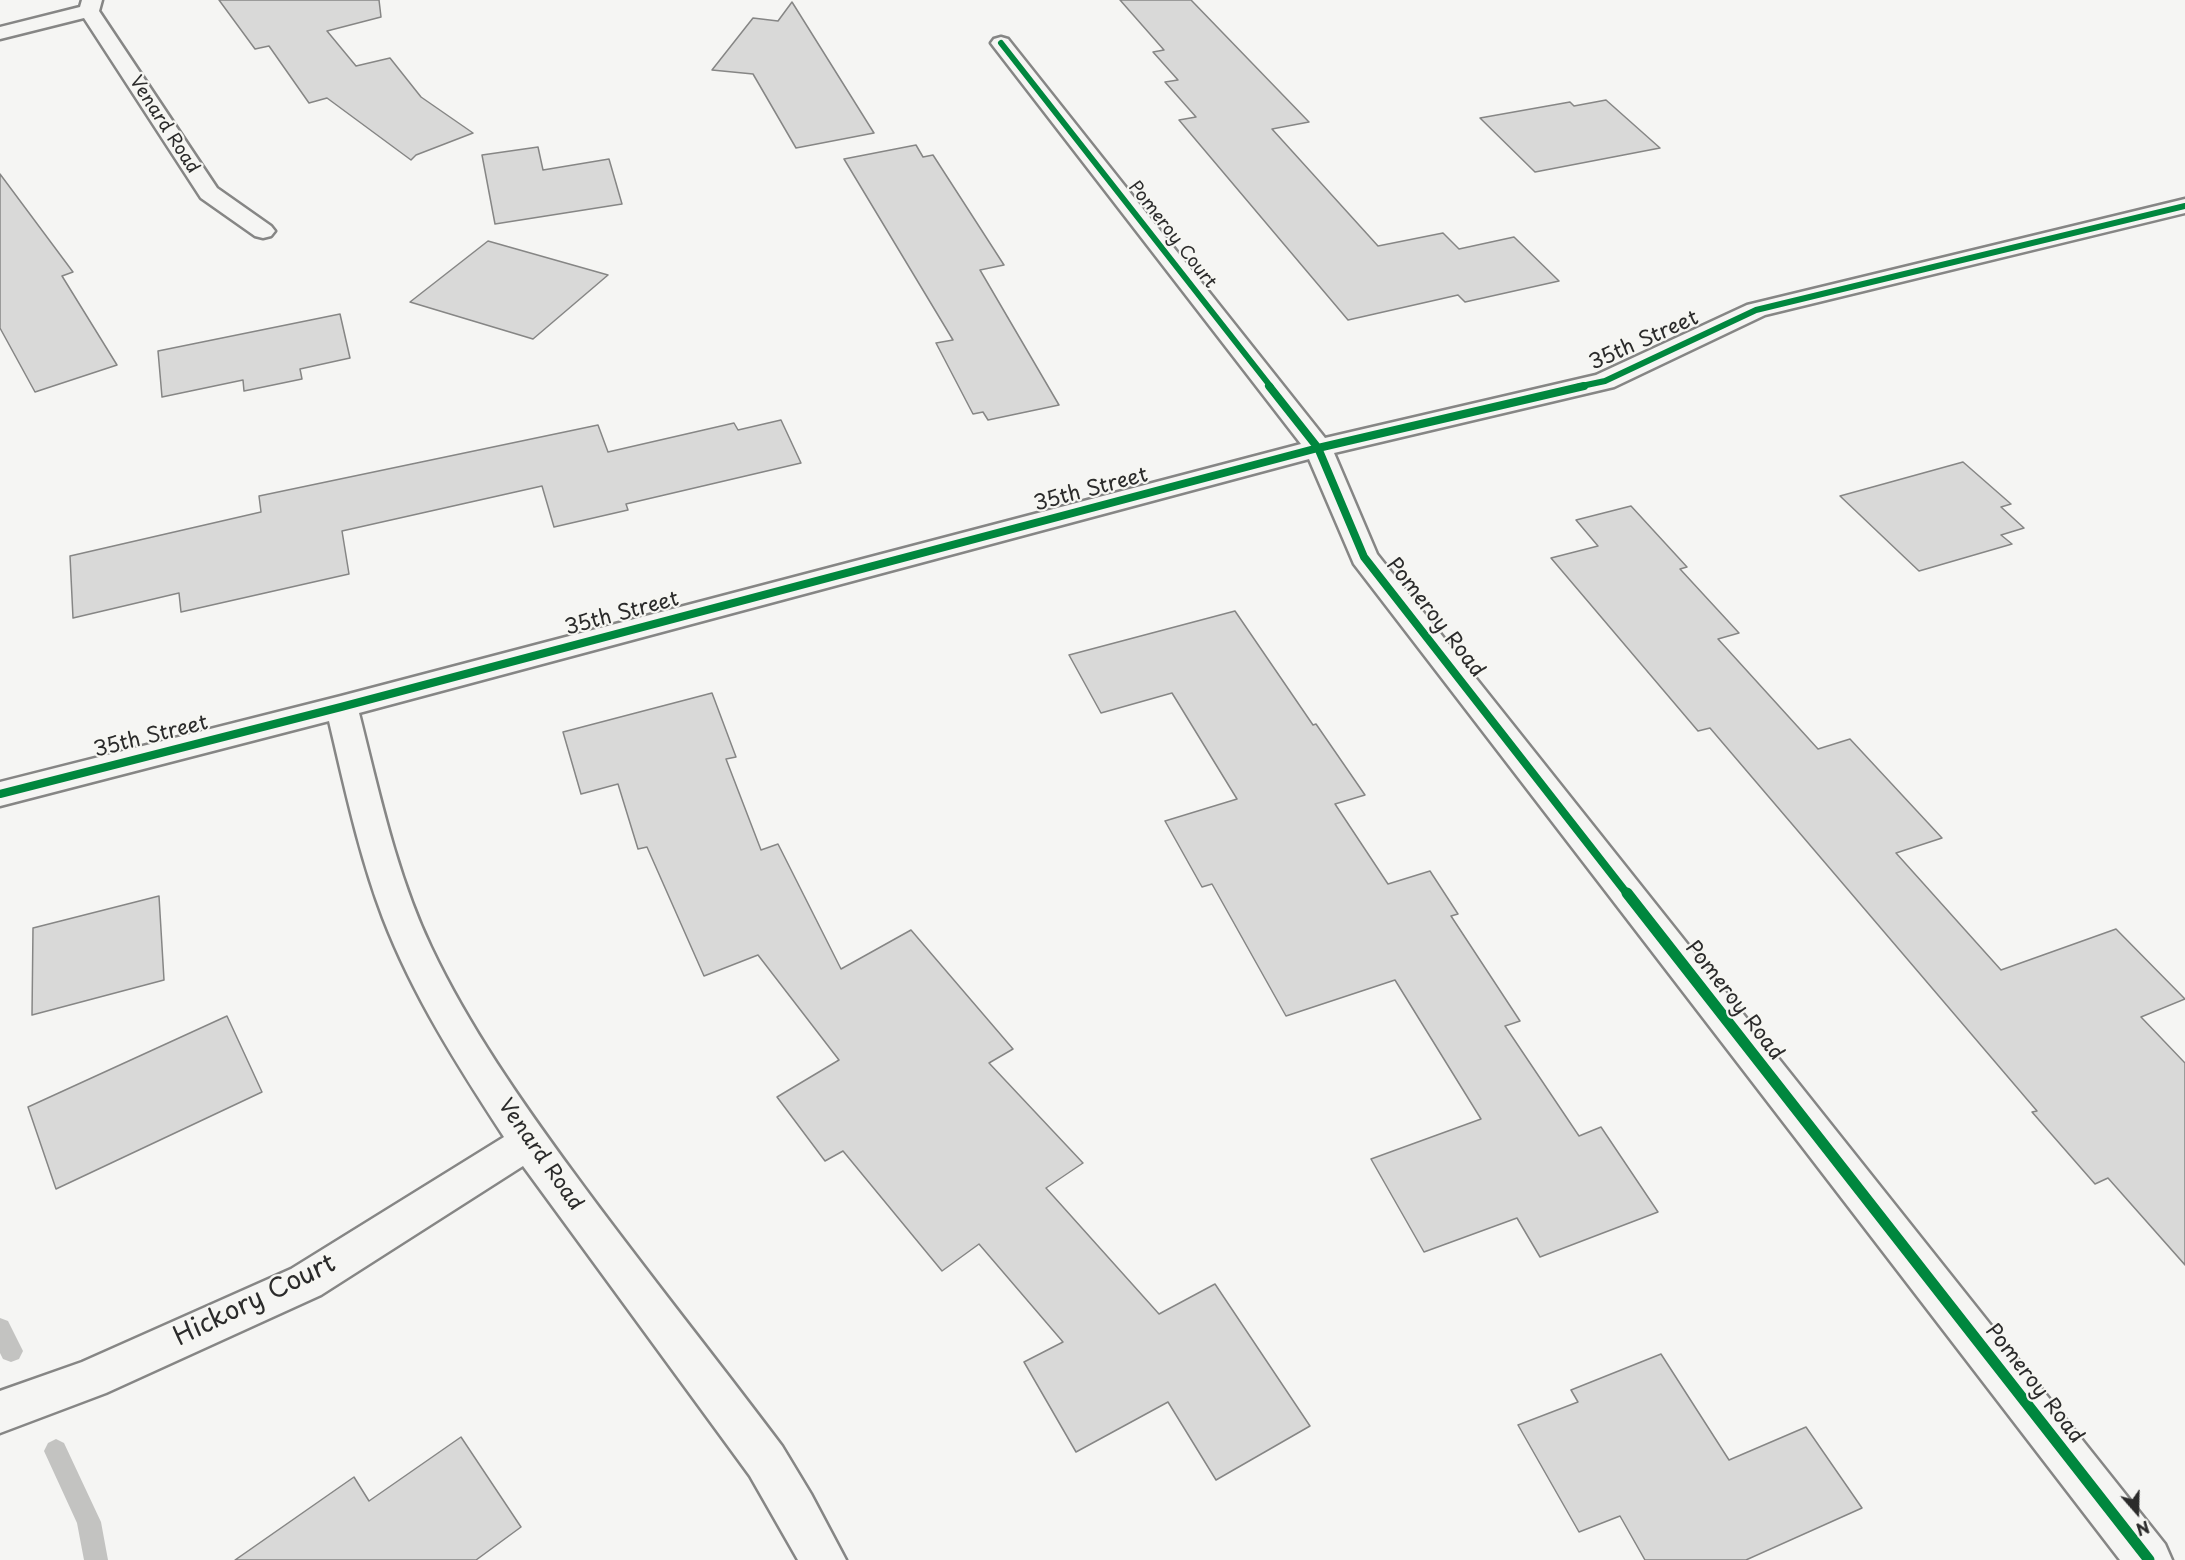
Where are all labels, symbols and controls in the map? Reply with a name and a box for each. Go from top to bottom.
street label: Venard Road [125,72,203,178]
street label: Pomeroy Court [1123,177,1221,293]
street label: 35th Street [1585,306,1703,376]
street label: 35th Street [1031,463,1151,517]
street label: Pomeroy Road [1380,553,1490,683]
street label: 35th Street [562,587,682,641]
street label: 35th Street [91,711,211,763]
street label: Pomeroy Road [1679,936,1789,1066]
street label: Venard Road [492,1094,588,1216]
street label: Hickory Court [169,1248,341,1354]
street label: Pomeroy Road [1979,1319,2089,1449]
north arrow [2107,1482,2167,1542]
text: N [2133,1515,2153,1542]

